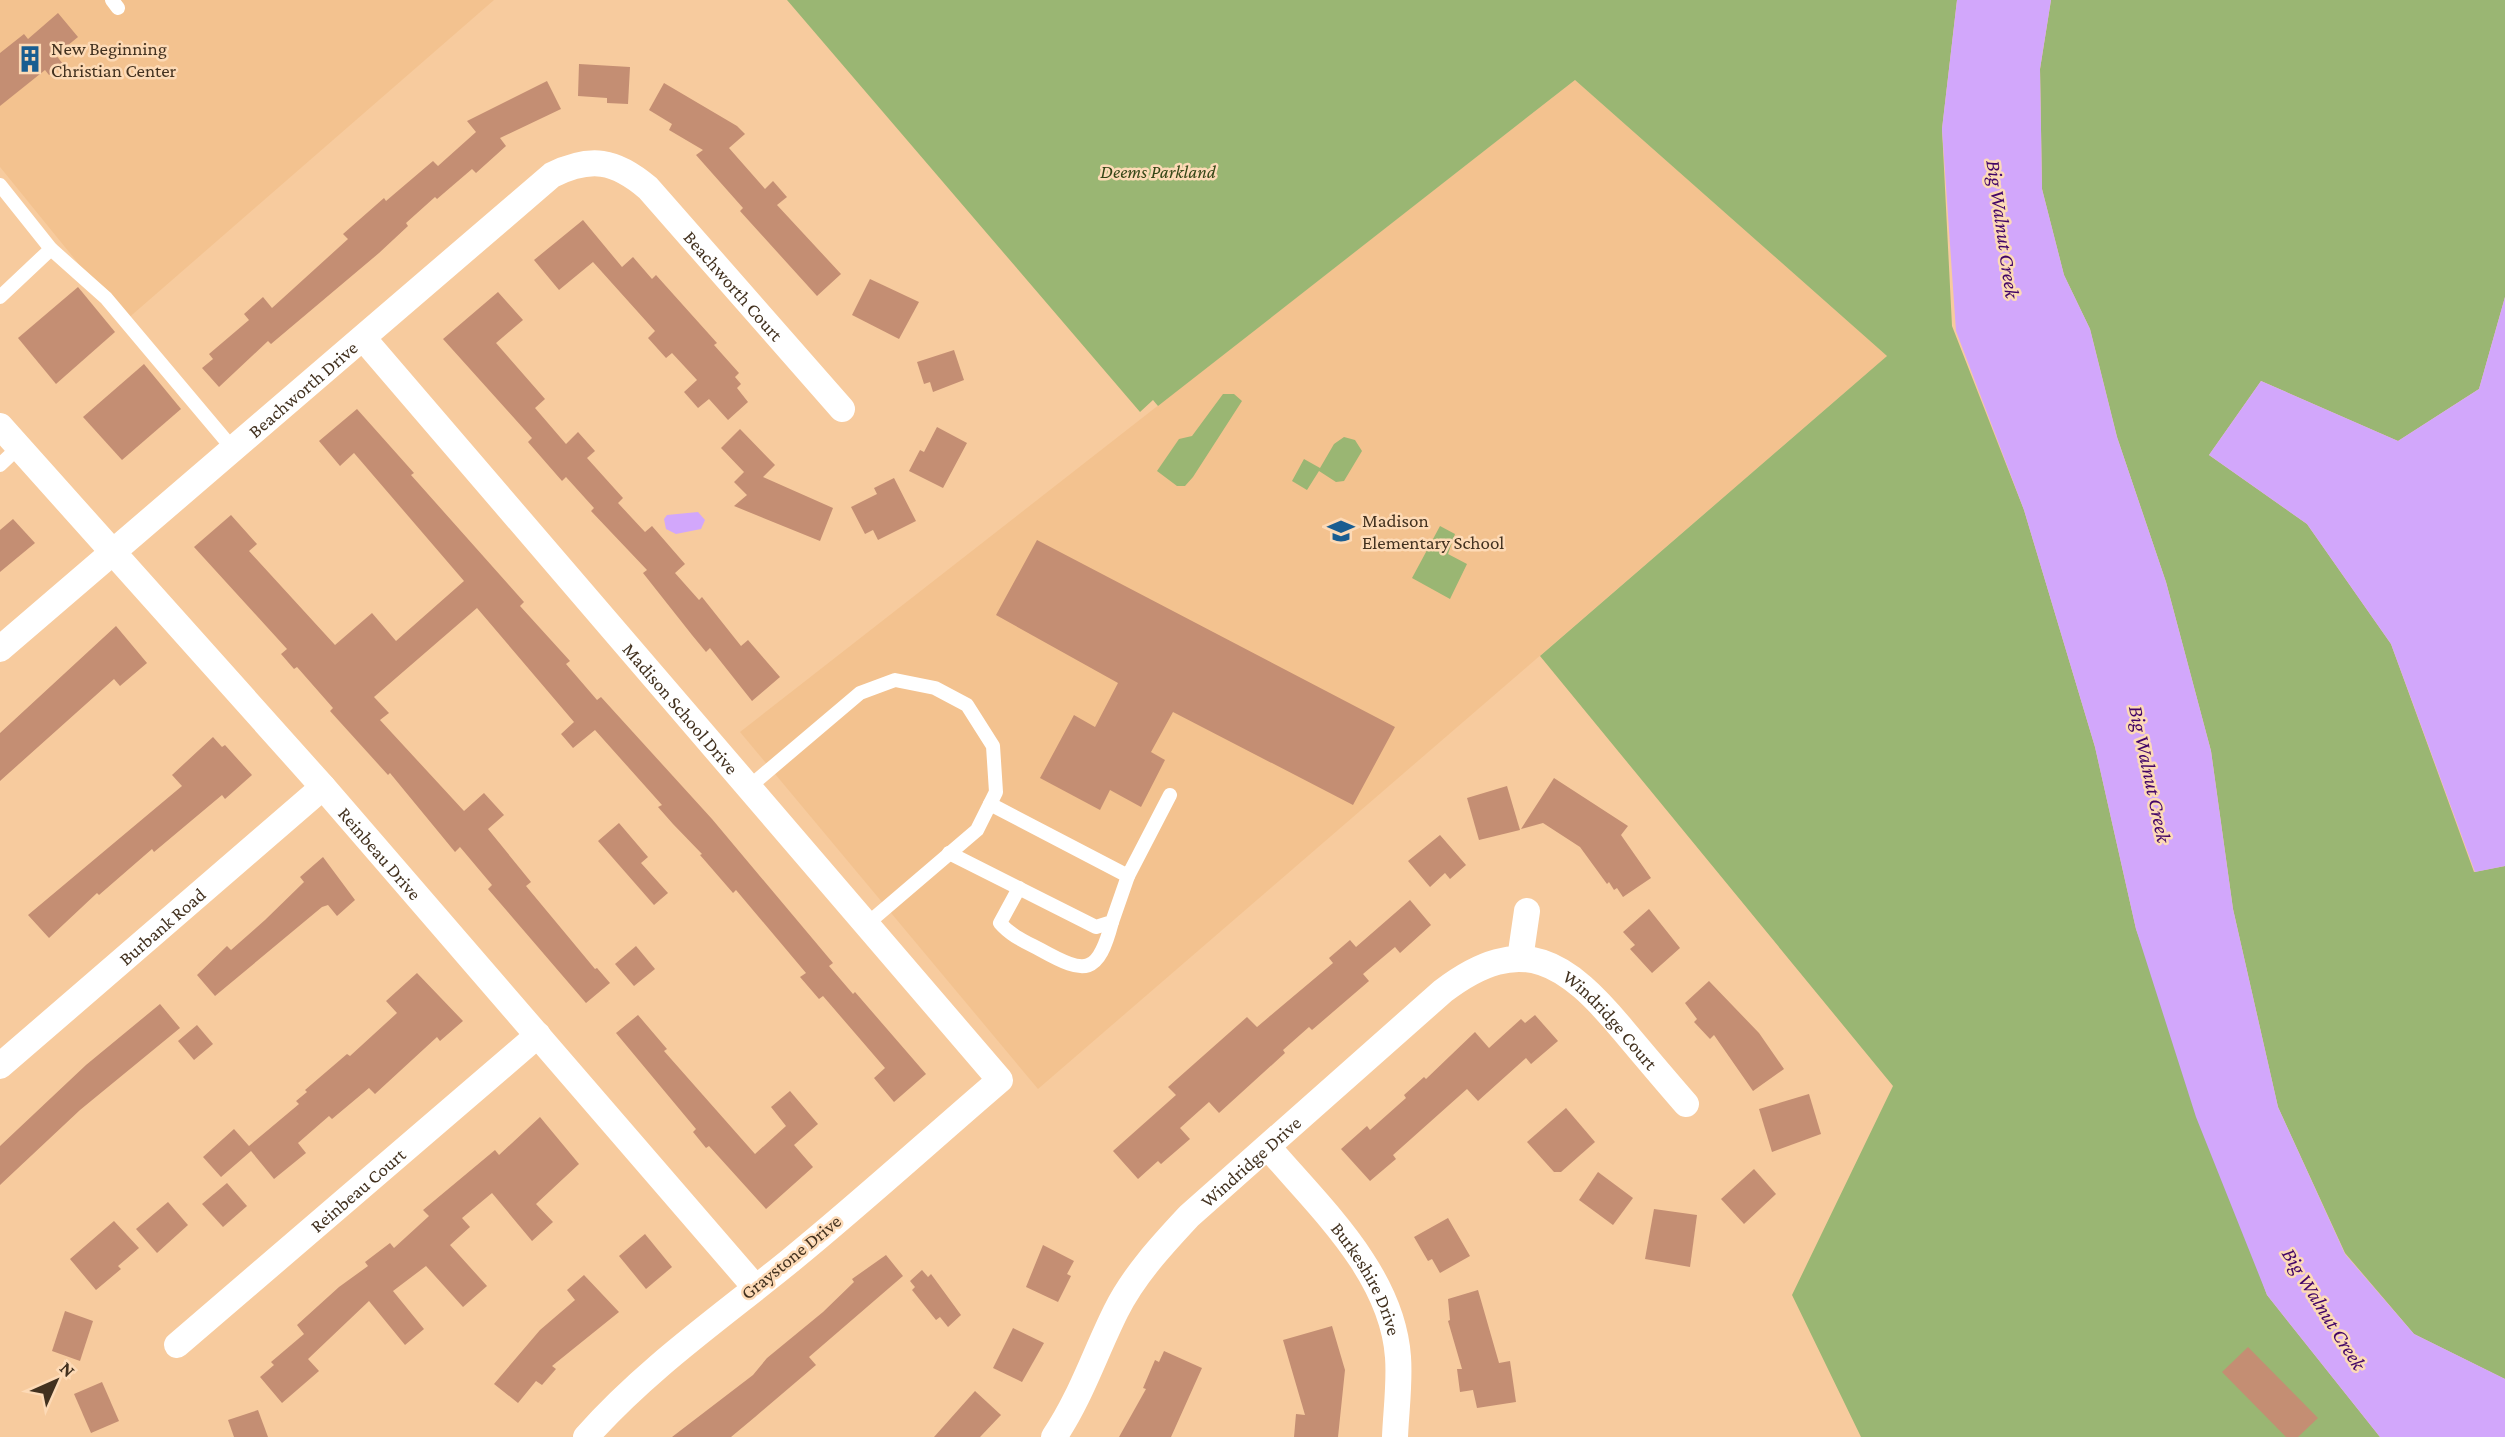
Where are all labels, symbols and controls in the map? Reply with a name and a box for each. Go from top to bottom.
place label: New Beginning Christian Center [51,38,177,81]
building icon: New Beginning Christian Center [15,44,45,74]
water label: Big Walnut Creek [1981,158,2025,301]
park label: Deems Parkland [1100,161,1217,182]
street label: Beachworth Court [680,226,788,345]
street label: Beachworth Drive [244,336,362,442]
place label: Madison Elementary School [1362,510,1504,553]
school or university icon: Madison Elementary School [1326,516,1356,546]
street label: Madison School Drive [619,638,743,778]
water label: Big Walnut Creek [2124,703,2176,845]
street label: Reinbeau Drive [334,803,426,904]
street label: Burbank Road [115,883,209,969]
street label: Windridge Court [1559,965,1663,1074]
street label: Windridge Drive [1196,1112,1305,1211]
street label: Reinbeau Court [306,1143,410,1236]
street label: Graystone Drive [737,1210,845,1304]
street label: Burkeshire Drive [1327,1218,1405,1337]
water label: Big Walnut Creek [2277,1244,2372,1375]
north arrow [21,1346,91,1416]
text: N [56,1357,80,1381]

